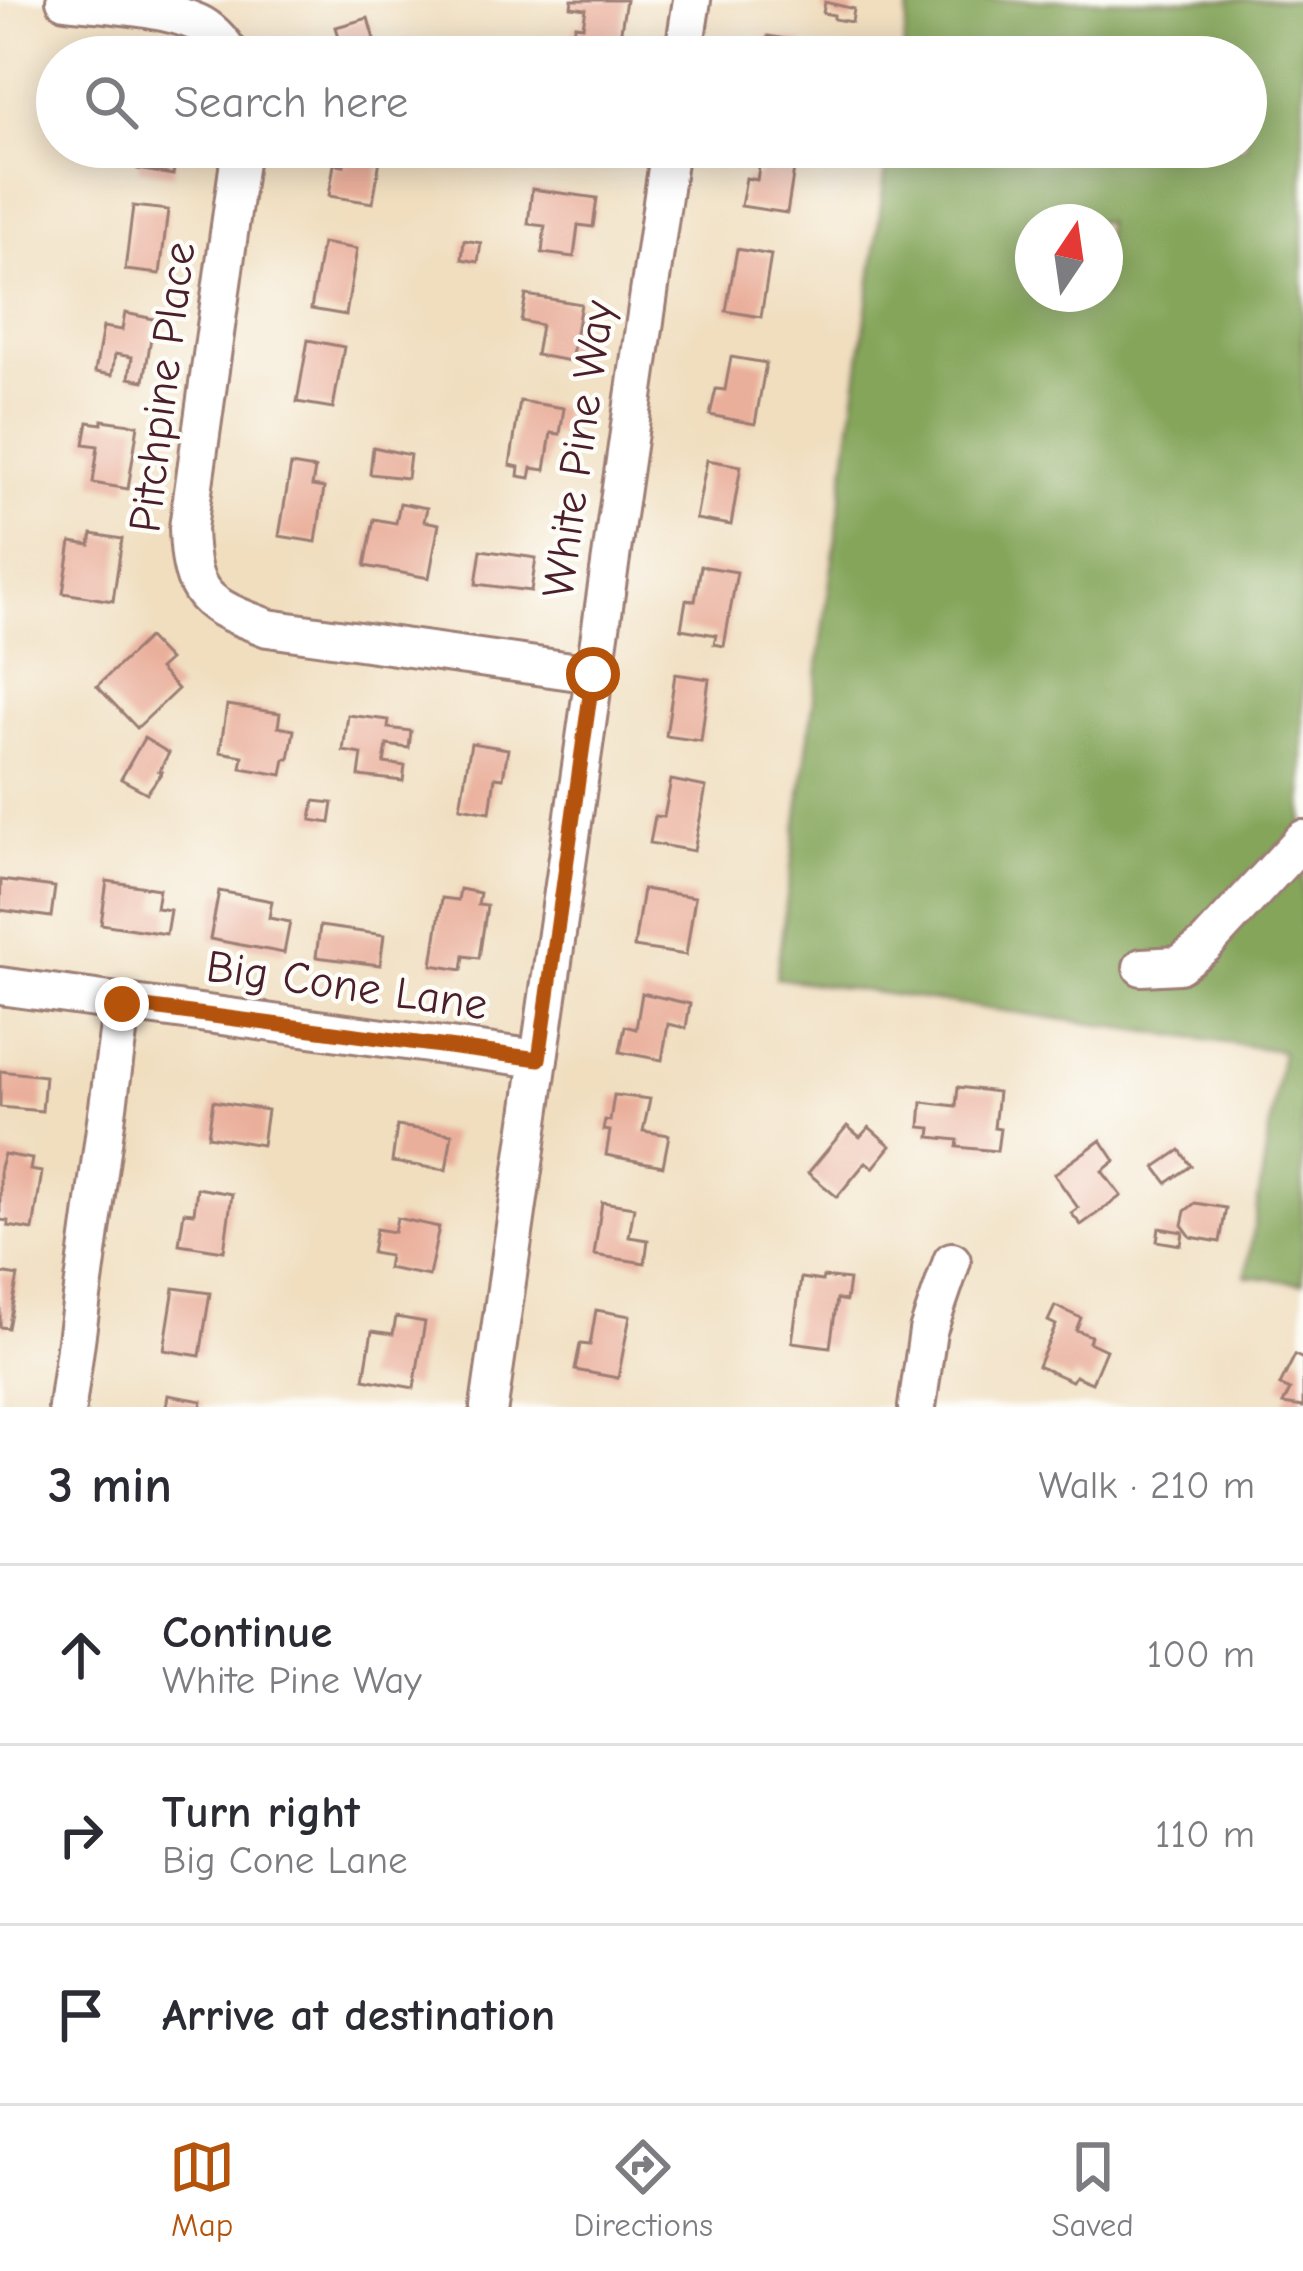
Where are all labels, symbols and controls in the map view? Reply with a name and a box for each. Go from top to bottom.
search box [36,36,1267,168]
icon: search [78,69,144,135]
text: Search here [174,76,408,128]
north arrow [1015,204,1123,312]
street label: Pitchpine Place [118,239,206,535]
street label: White Pine Way [531,296,625,601]
route start [566,647,620,701]
street label: Big Cone Lane [203,940,491,1030]
route end [95,977,149,1031]
text: 3 min [48,1456,172,1515]
text: Walk · 210 m [1039,1463,1255,1508]
text: Continue [162,1606,332,1658]
icon: ahead [48,1622,114,1688]
text: 100 m [1147,1632,1255,1677]
text: White Pine Way [162,1658,422,1703]
text: Turn right [162,1786,360,1838]
icon: right [48,1802,114,1868]
text: 110 m [1155,1812,1255,1857]
text: Big Cone Lane [162,1838,408,1883]
icon: arrive [48,1982,114,2048]
text: Arrive at destination [162,1989,555,2041]
tab: Map [169,2134,235,2244]
tab: Directions [574,2134,713,2244]
tab: Saved [1051,2134,1134,2244]

